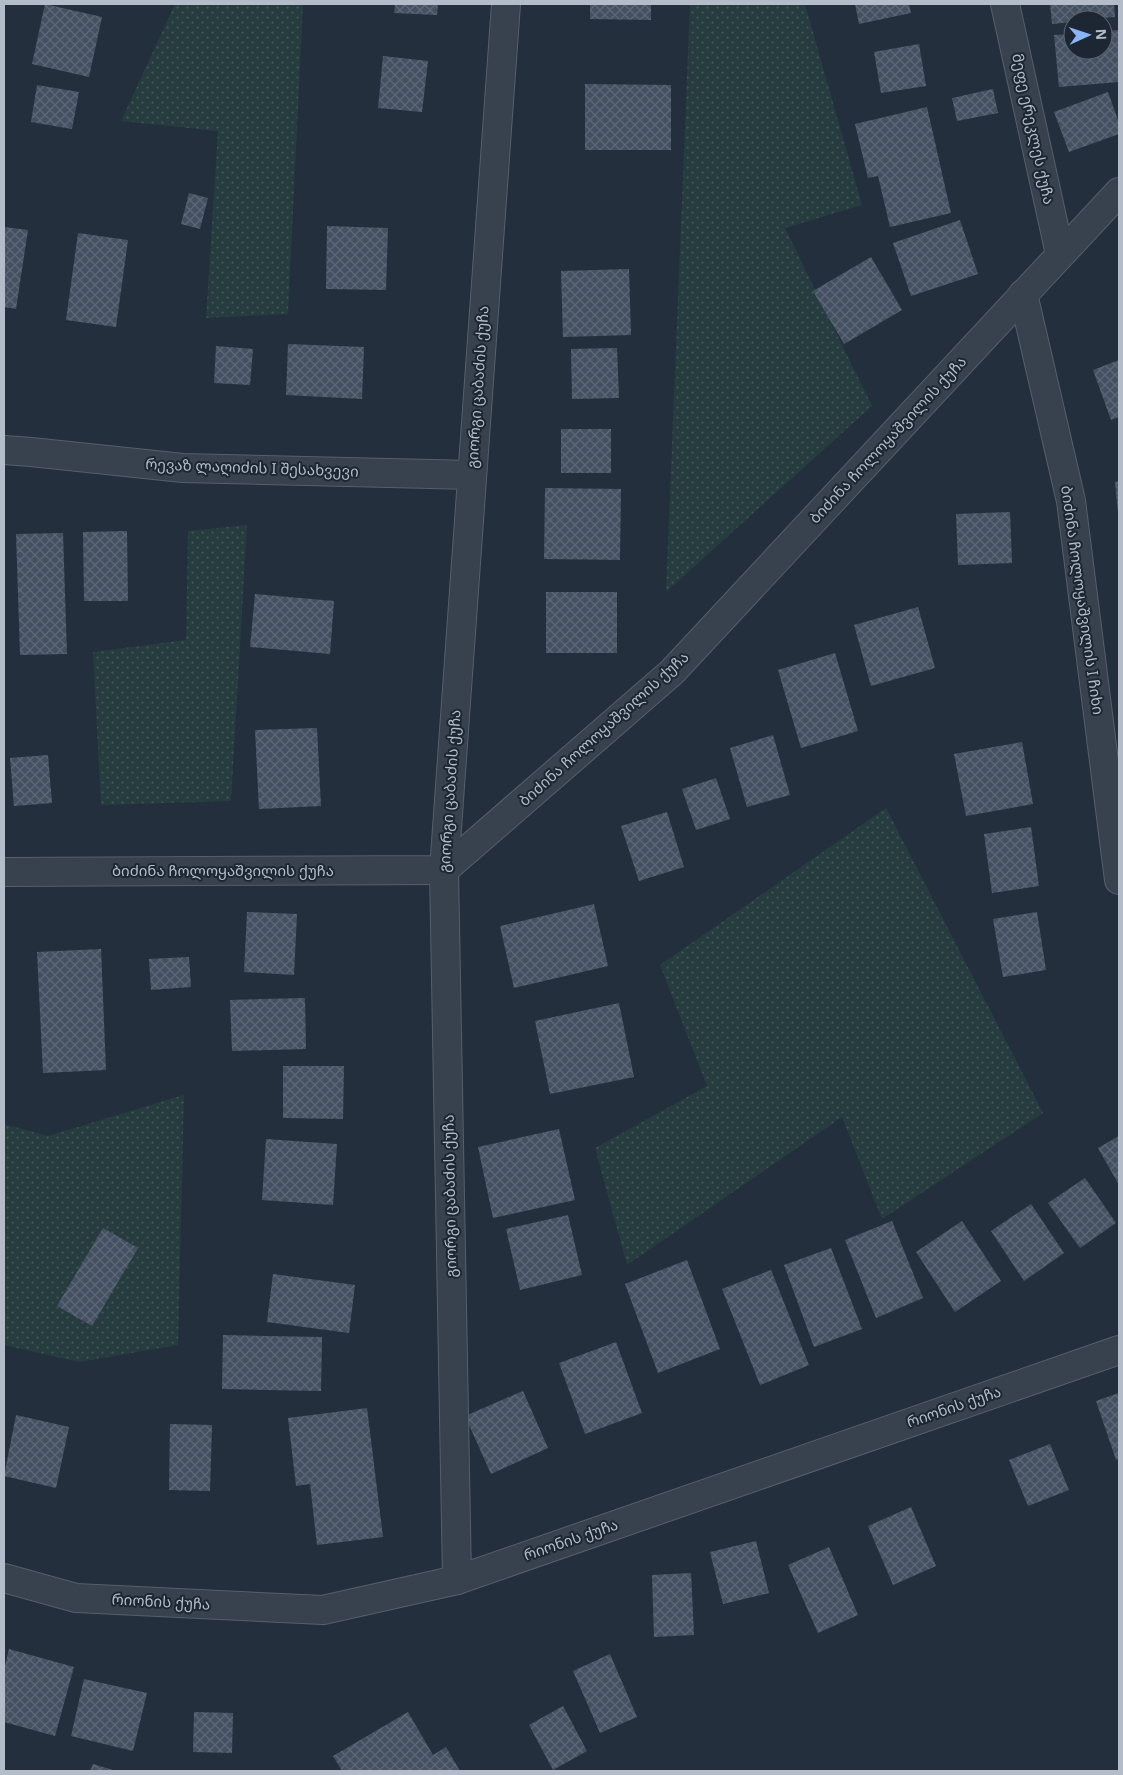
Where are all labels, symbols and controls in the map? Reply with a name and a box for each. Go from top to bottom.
north arrow [1063,10,1113,60]
text: N [1092,28,1111,40]
street label: მეფე ერეკლეს ქუჩა [1008,51,1060,206]
street label: გიორგი ცაბაძის ქუჩა [461,305,493,469]
street label: ბიძინა ჩოლოყაშვილის ქუჩა [804,351,970,527]
street label: რევაზ ლაღიძის I შესახვევი [145,453,359,481]
street label: ბიძინა ჩოლოყაშვილის I ჩიხი [1057,484,1109,716]
street label: ბიძინა ჩოლოყაშვილის ქუჩა [514,647,693,810]
street label: გიორგი ცაბაძის ქუჩა [433,709,465,873]
street label: ბიძინა ჩოლოყაშვილის ქუჩა [112,860,334,880]
street label: გიორგი ცაბაძის ქუჩა [438,1114,460,1278]
street label: რიონის ქუჩა [904,1381,1003,1432]
street label: რიონის ქუჩა [521,1514,620,1565]
street label: რიონის ქუჩა [111,1588,211,1614]

